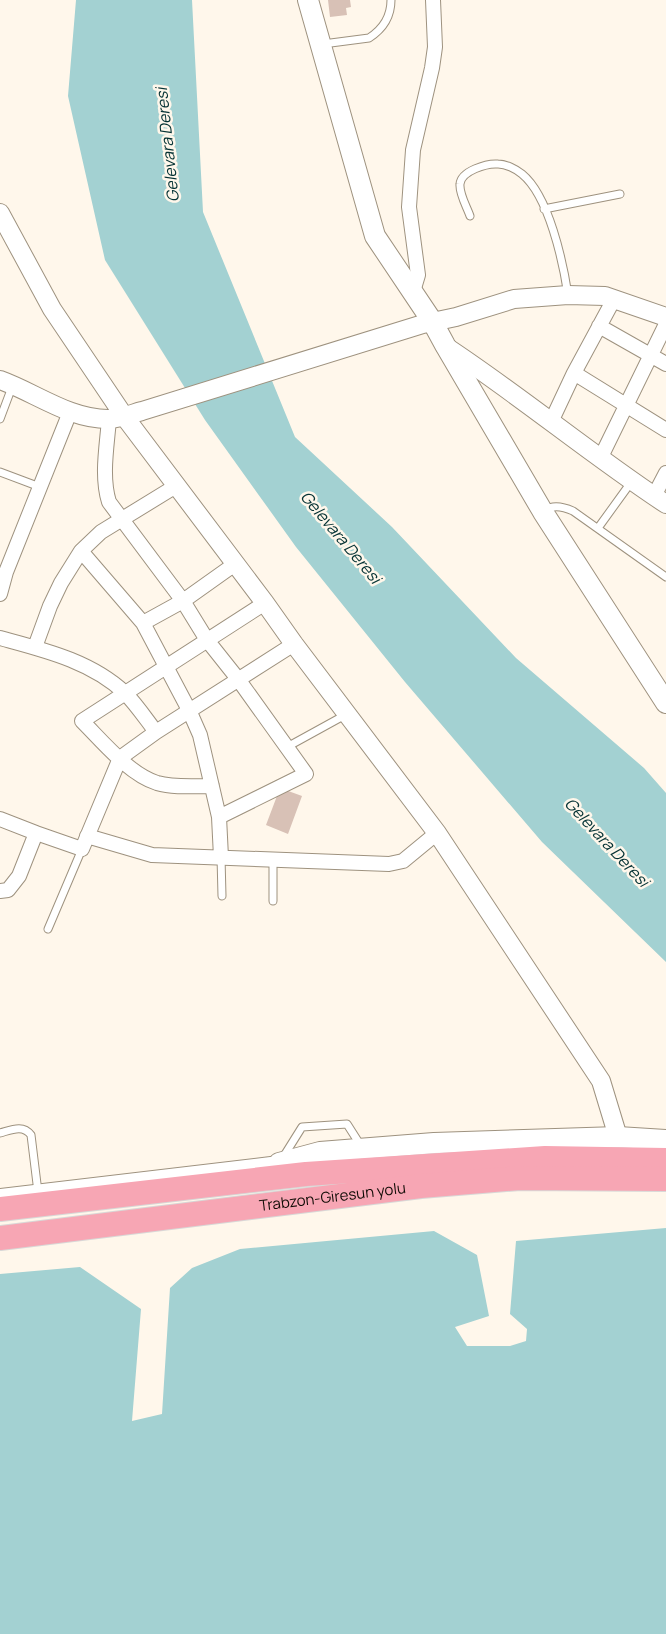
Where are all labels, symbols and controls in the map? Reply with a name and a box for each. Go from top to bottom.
water label: Gelevara Deresi [150,85,184,203]
water label: Gelevara Deresi [296,486,388,590]
water label: Gelevara Deresi [560,793,656,893]
street label: Trabzon-Giresun yolu [258,1177,407,1216]

